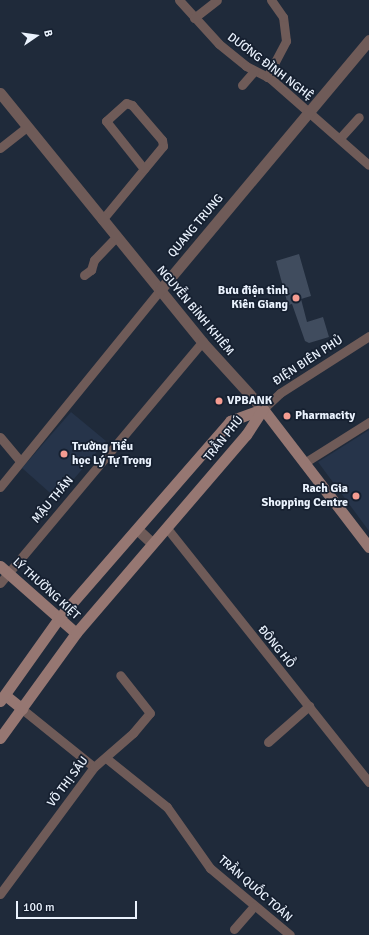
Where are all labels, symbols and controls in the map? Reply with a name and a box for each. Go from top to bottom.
north arrow [16,16,56,56]
text: B [41,28,55,38]
street label: DƯƠNG ĐÌNH NGHỆ [224,30,316,104]
street label: QUANG TRUNG [165,191,227,261]
street label: NGUYỄN BỈNH KHIÊM [153,263,237,359]
place label: Bưu điện tỉnh Kiên Giang [218,284,288,312]
marker: Bưu điện tỉnh Kiên Giang [291,293,301,303]
street label: ĐIỆN BIÊN PHỦ [270,333,346,389]
place label: VPBANK [227,394,272,408]
marker: VPBANK [214,396,224,406]
place label: Pharmacity [295,409,355,423]
marker: Pharmacity [282,411,292,421]
street label: TRẦN PHÚ [201,413,247,465]
place label: Trường Tiểu học Lý Tự Trọng [72,440,152,468]
marker: Trường Tiểu học Lý Tự Trọng [59,449,69,459]
street label: MẬU THÂN [29,474,77,526]
place label: Rach Gia Shopping Centre [262,482,348,510]
marker: Rach Gia Shopping Centre [351,491,361,501]
street label: LÝ THƯỜNG KIỆT [9,555,83,623]
street label: ĐÔNG HỒ [255,623,297,671]
street label: VÕ THỊ SÁU [44,754,92,810]
street label: TRẦN QUỐC TOẢN [215,853,295,925]
scale bar [18,893,139,919]
text: 100 m [23,900,55,915]

